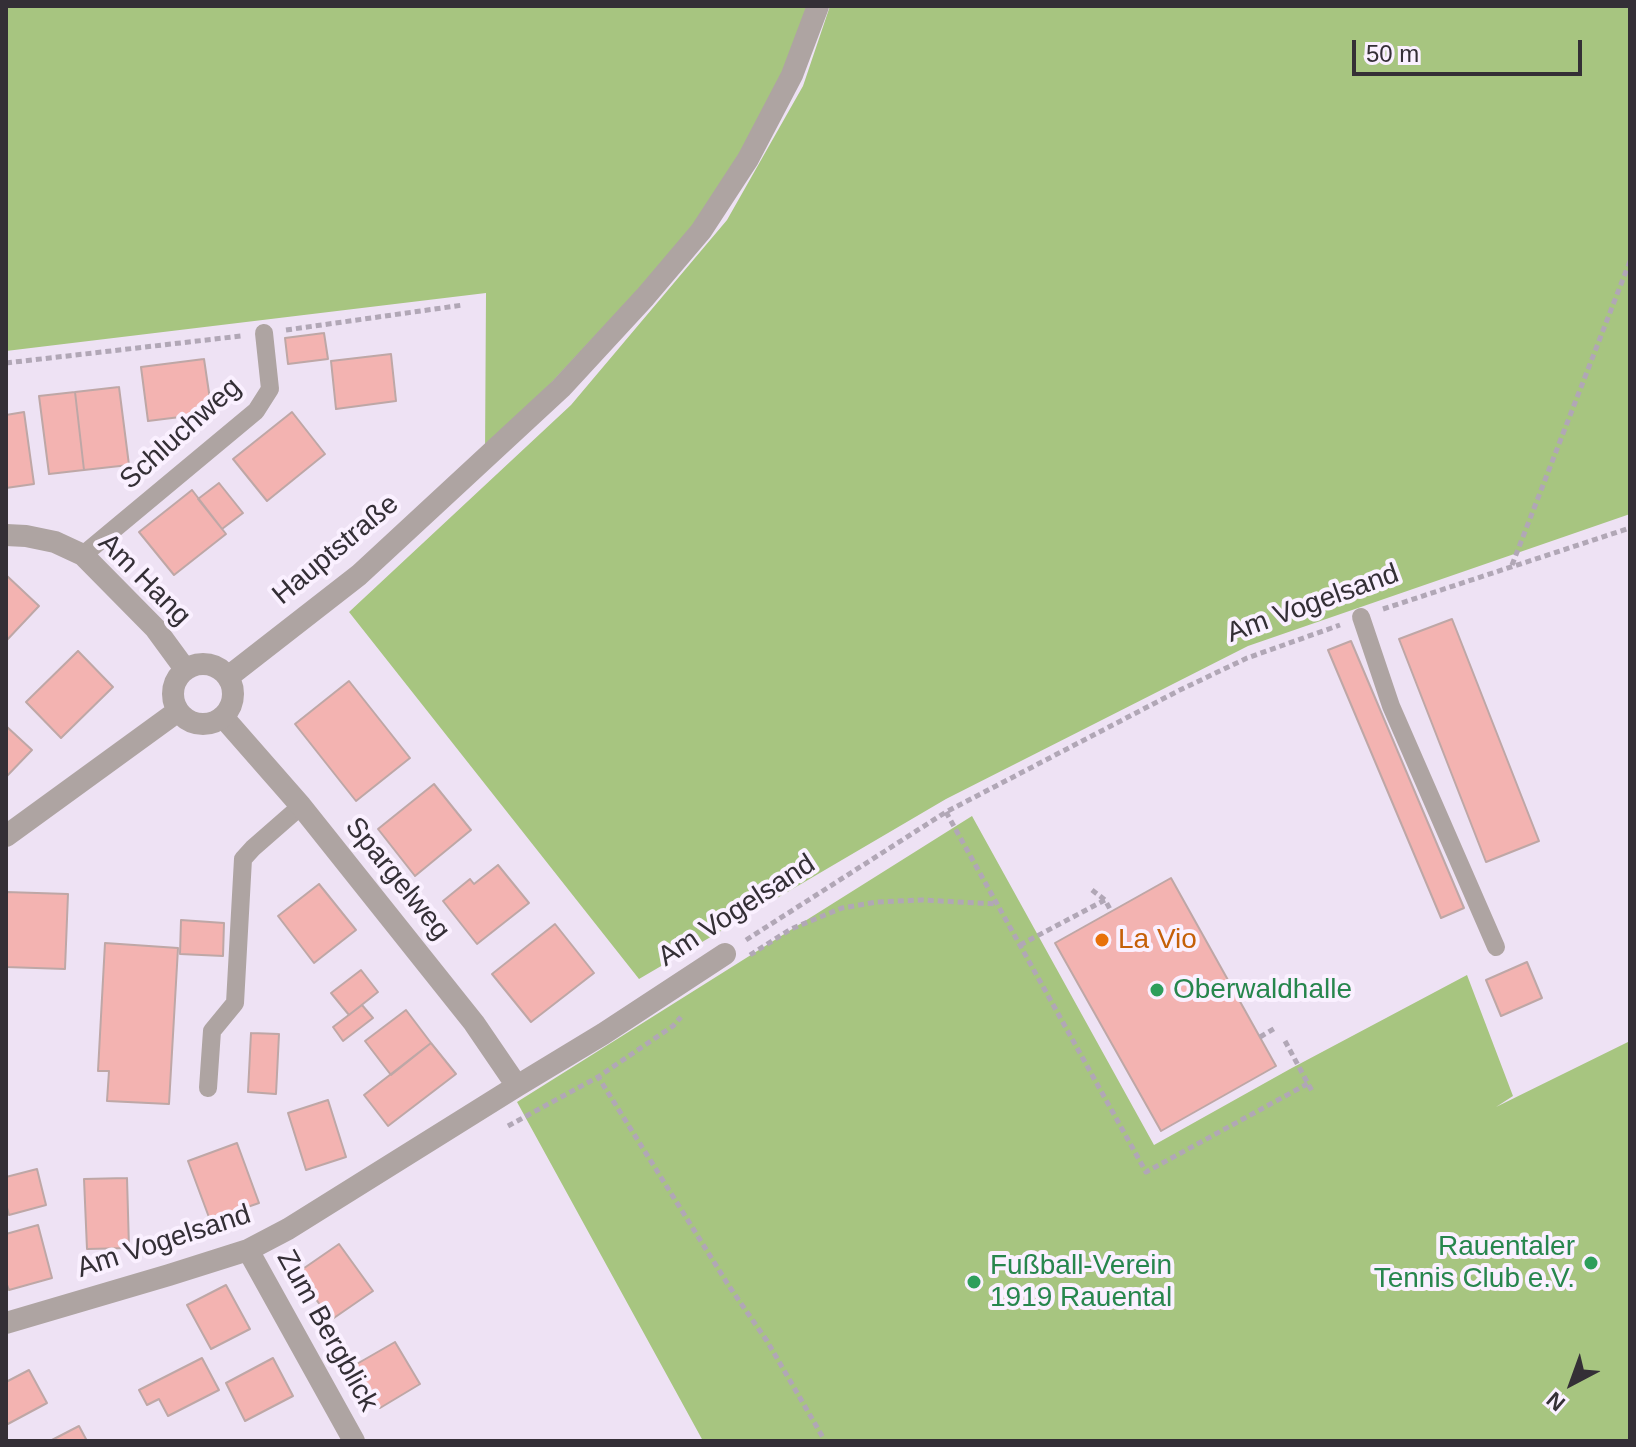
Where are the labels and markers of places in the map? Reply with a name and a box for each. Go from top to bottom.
place label: La Vio [1118,923,1197,957]
marker: La Vio [1093,931,1111,949]
place label: Oberwaldhalle [1173,973,1352,1007]
marker: Oberwaldhalle [1148,981,1166,999]
place label: Rauentaler Tennis Club e.V. [1374,1230,1575,1296]
place label: Fußball-Verein 1919 Rauental [990,1249,1172,1315]
marker: Rauentaler Tennis Club e.V. [1582,1254,1600,1272]
marker: Fußball-Verein 1919 Rauental [965,1273,983,1291]

